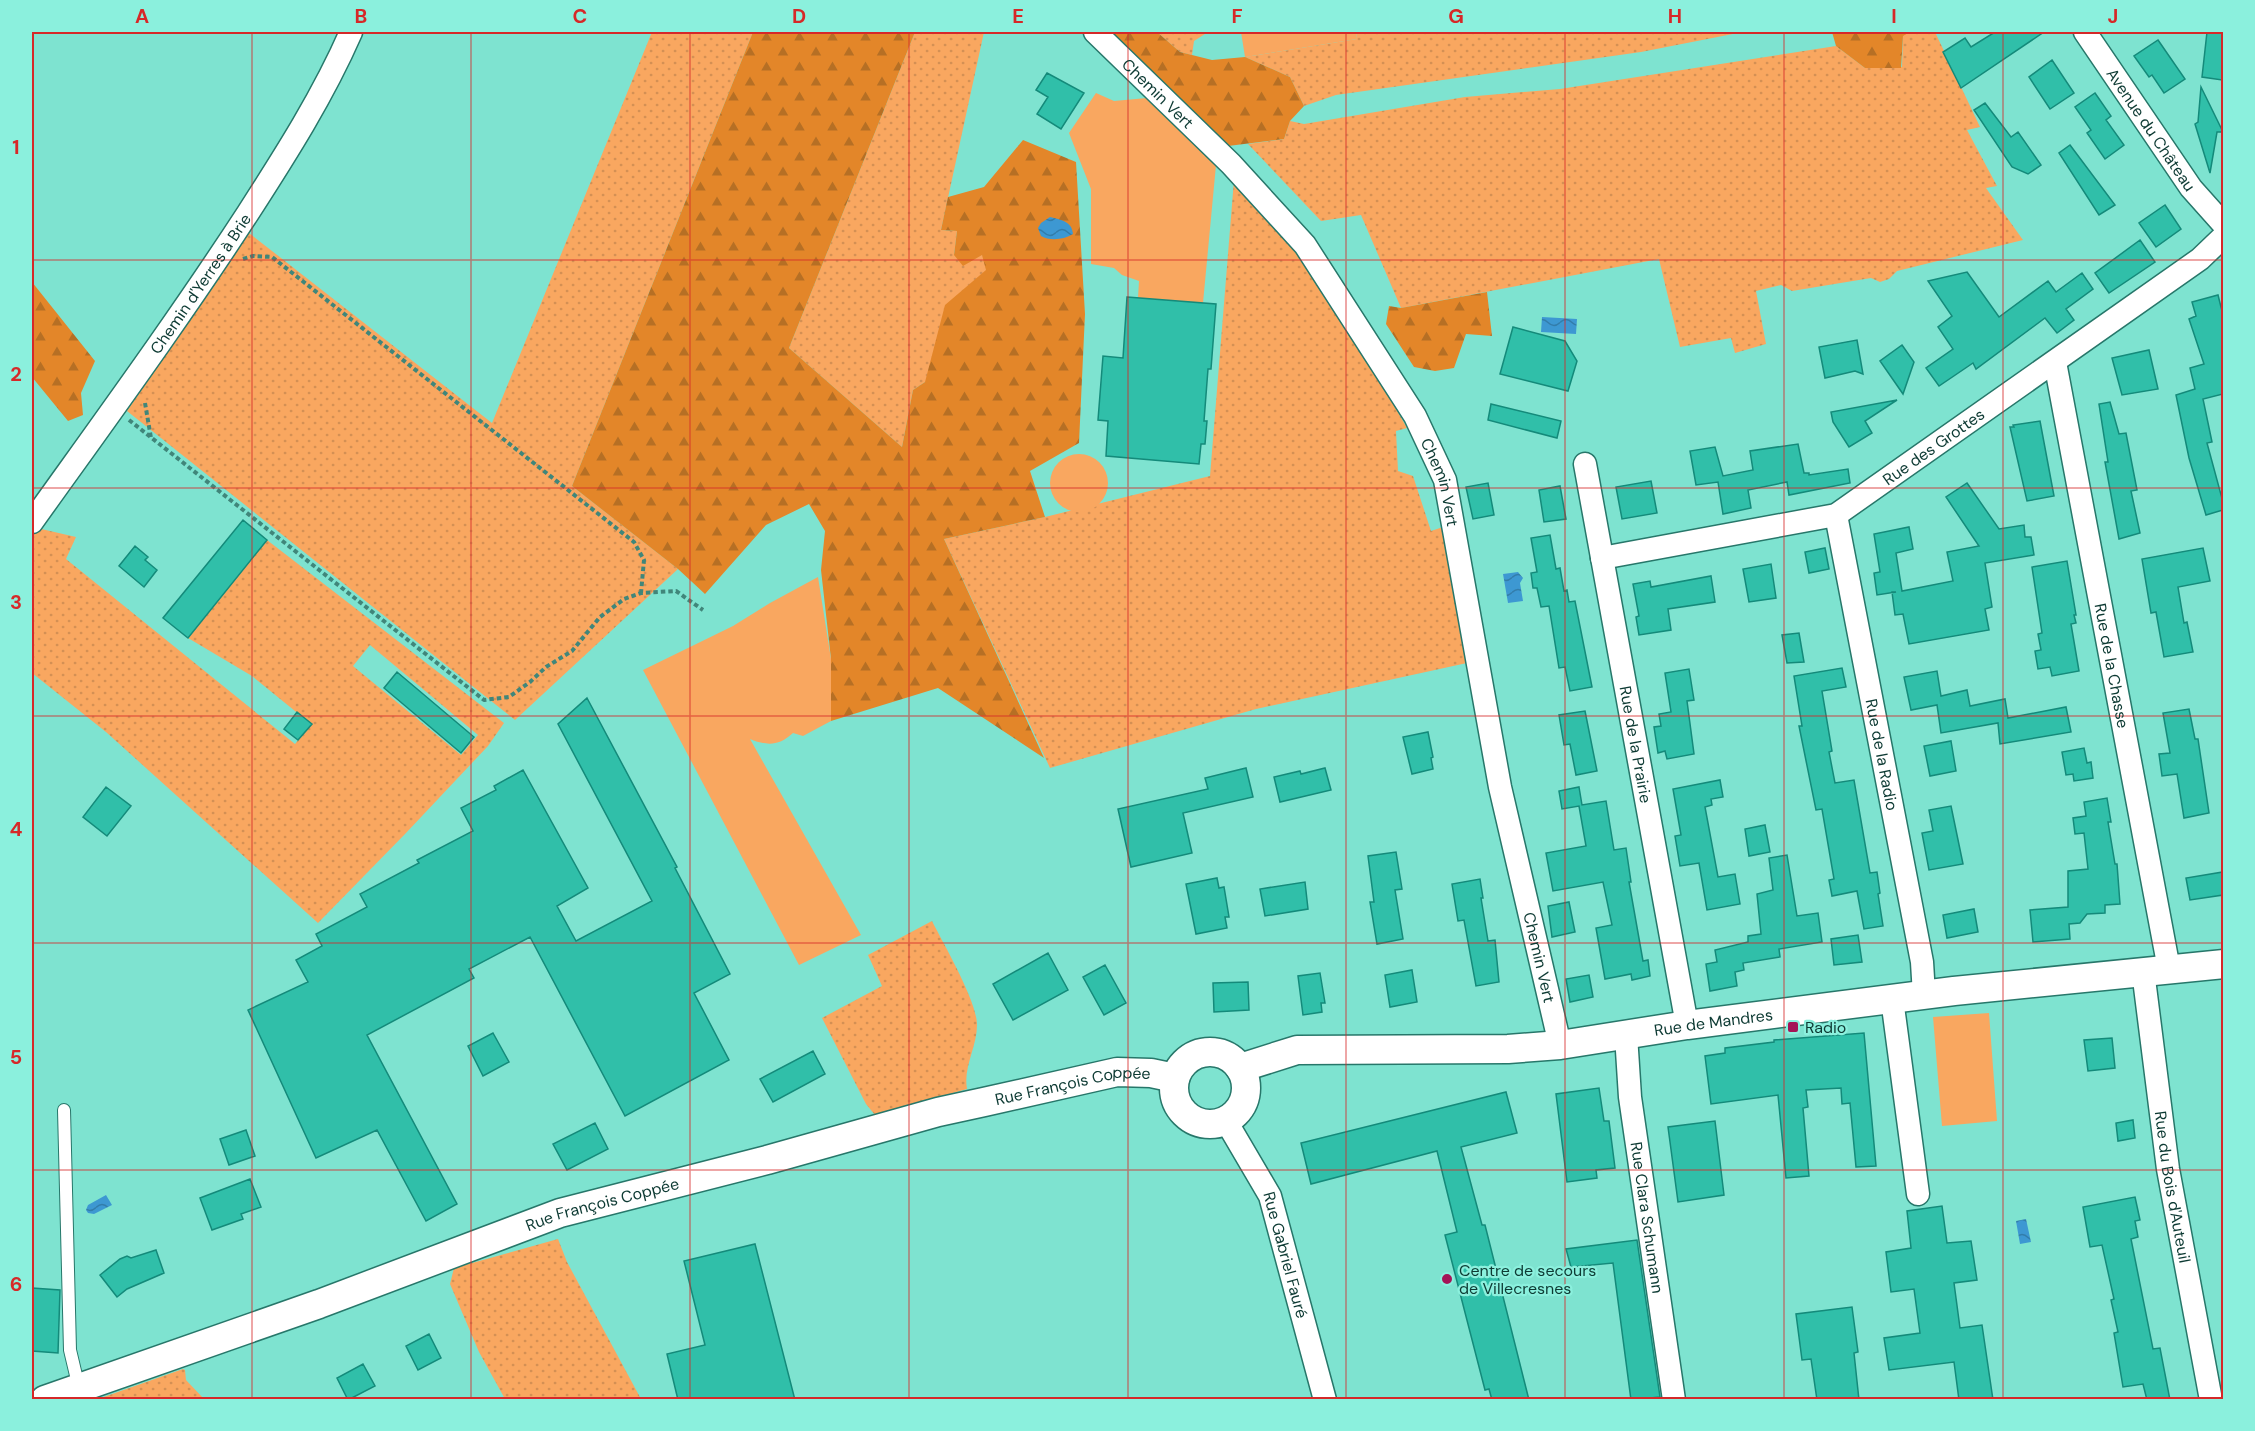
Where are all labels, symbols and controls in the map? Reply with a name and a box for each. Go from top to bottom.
text: A [135,3,149,29]
text: B [355,3,367,29]
text: C [573,3,587,29]
text: D [792,3,806,29]
text: E [1012,3,1024,29]
text: F [1231,3,1243,29]
text: G [1448,3,1464,29]
text: H [1668,3,1682,29]
text: I [1891,3,1897,29]
text: J [2108,3,2118,29]
street label: Chemin Vert [1118,54,1199,133]
street label: Avenue du Château [2102,64,2201,195]
text: 1 [12,134,20,160]
street label: Chemin d'Yerres à Brie [145,209,255,358]
text: 2 [10,361,22,387]
street label: Rue des Grottes [1878,403,1988,490]
street label: Chemin Vert [1416,434,1464,528]
text: 3 [10,589,22,615]
street label: Rue de la Chasse [2090,602,2134,730]
street label: Rue de la Prairie [1615,684,1657,805]
street label: Rue de la Radio [1861,697,1903,812]
text: 4 [10,816,23,842]
street label: Chemin Vert [1519,910,1560,1005]
street label: Rue de Mandres [1652,1004,1774,1041]
place label: Radio [1805,1017,1846,1038]
marker: Radio [1786,1020,1800,1034]
text: 5 [10,1044,22,1070]
street label: Rue François Coppée [993,1061,1151,1110]
street label: Rue du Bois d'Auteuil [2150,1110,2196,1265]
street label: Rue Clara Schumann [1626,1140,1669,1295]
street label: Rue François Coppée [522,1172,681,1236]
street label: Rue Gabriel Fauré [1259,1189,1313,1321]
place label: Centre de secours de Villecresnes [1459,1260,1596,1299]
text: 6 [10,1271,22,1297]
marker: Centre de secours de Villecresnes [1440,1272,1454,1286]

